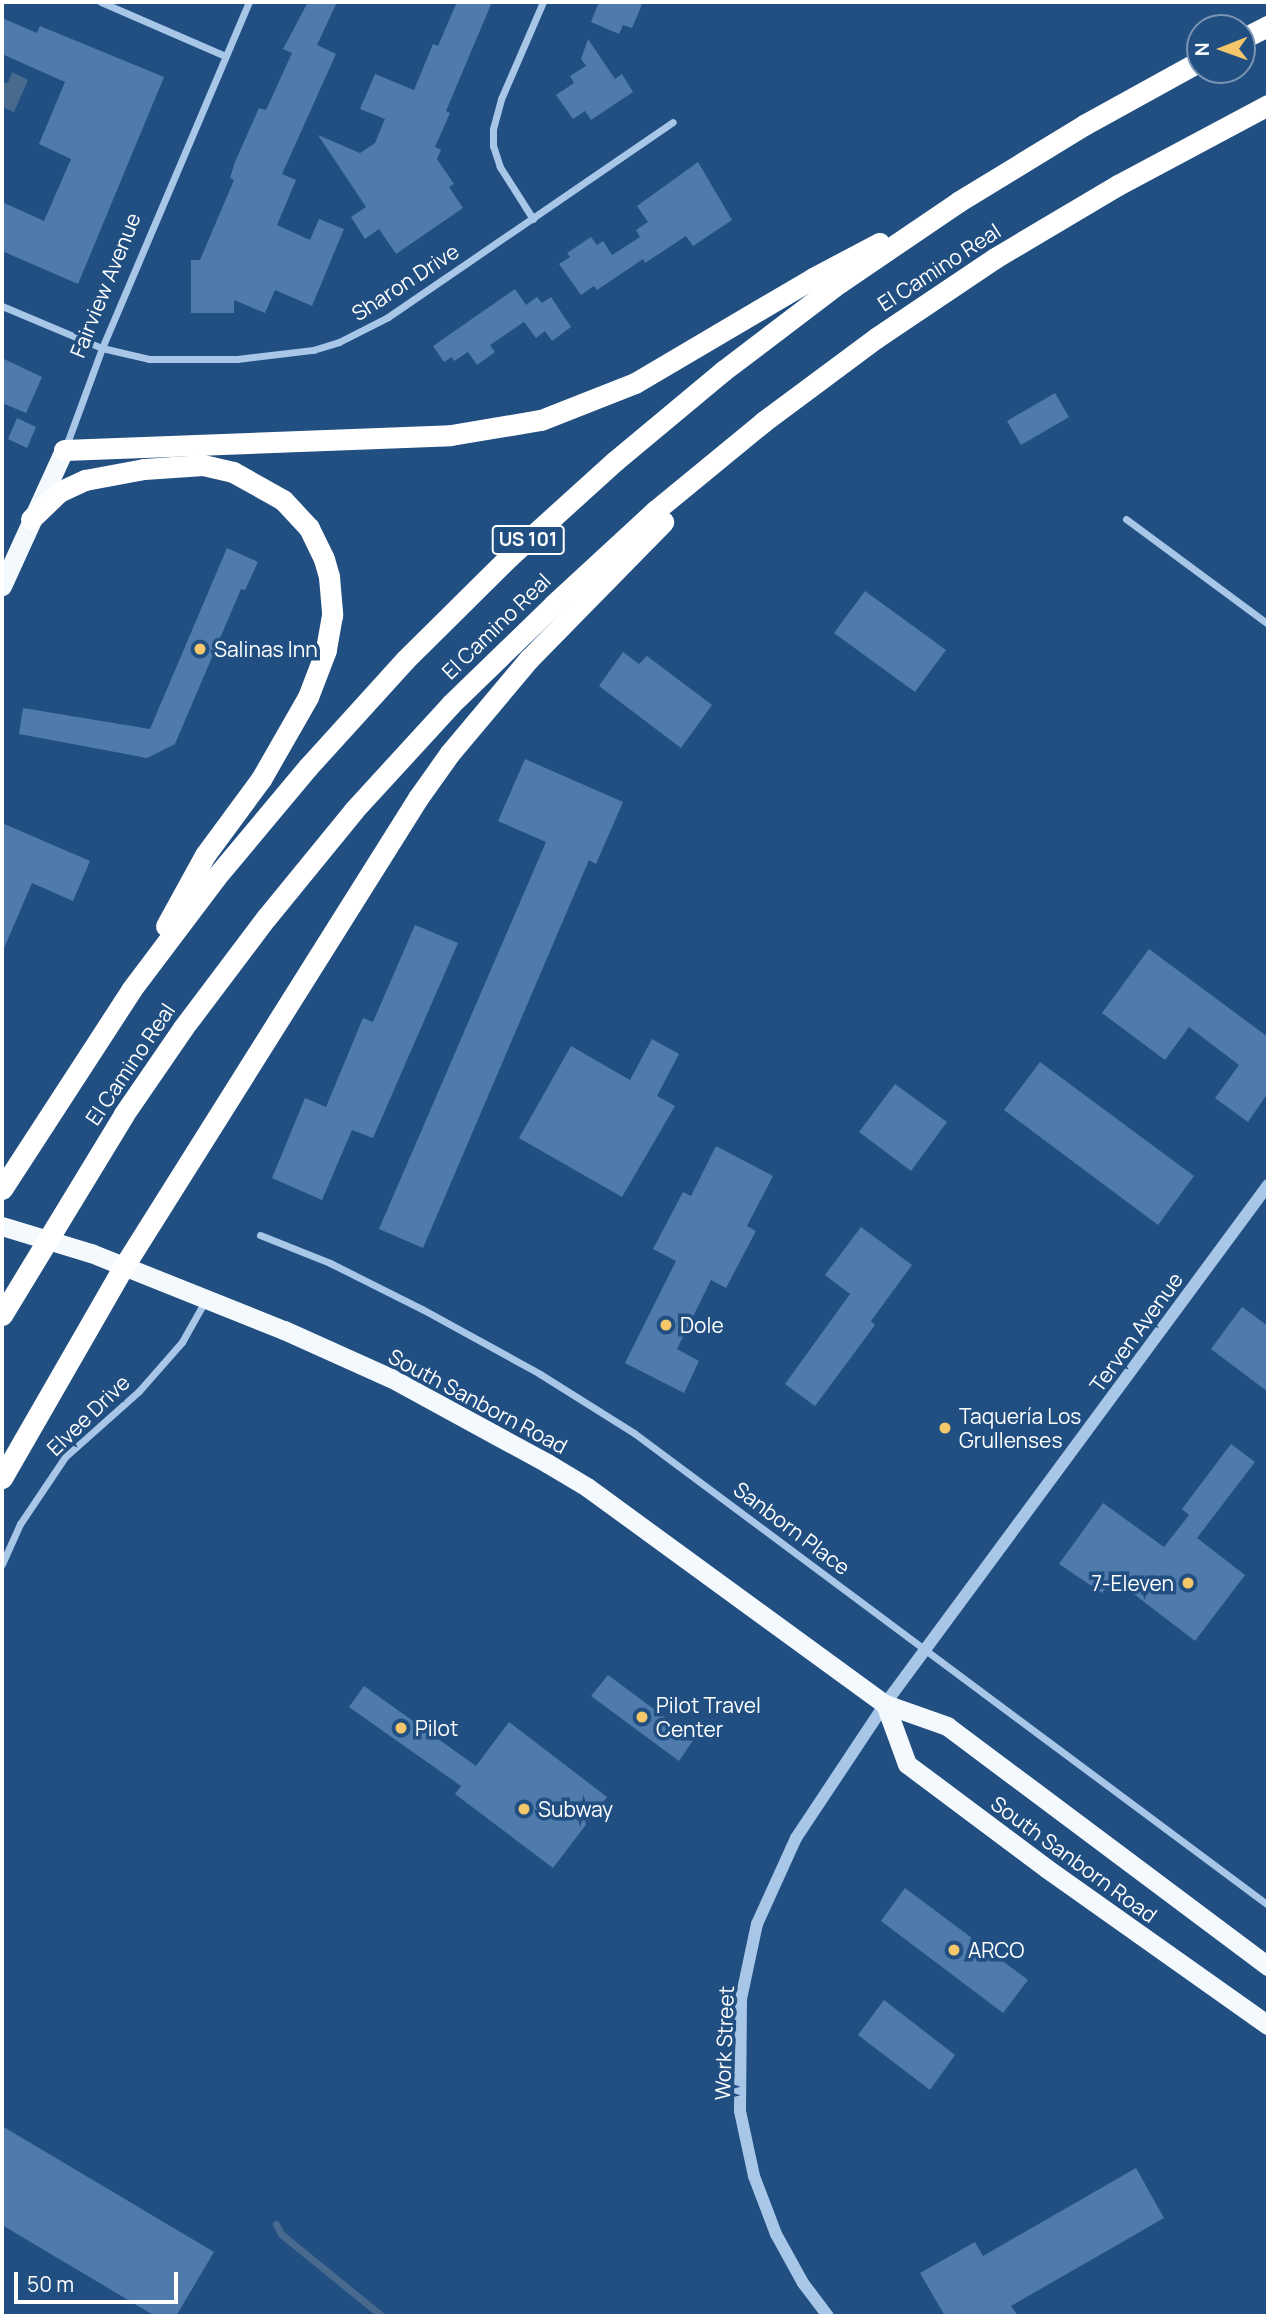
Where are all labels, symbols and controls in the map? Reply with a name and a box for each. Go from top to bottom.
north arrow [1186,14,1256,84]
text: N [1189,42,1215,56]
street label: Fairview Avenue [64,209,146,361]
street label: El Camino Real [873,218,1005,316]
street label: Sharon Drive [347,238,463,326]
road number: US 101 [491,524,565,555]
street label: El Camino Real [436,568,556,684]
place label: Salinas Inn [214,636,318,662]
marker: Salinas Inn [192,641,208,657]
street label: El Camino Real [80,998,180,1130]
street label: Terven Avenue [1084,1267,1188,1397]
place label: Dole [680,1312,724,1338]
marker: Dole [658,1317,674,1333]
street label: South Sanborn Road [384,1343,572,1459]
street label: Elvee Drive [41,1369,135,1461]
place label: Taquería Los Grullenses [959,1403,1081,1453]
marker: Taquería Los Grullenses [937,1420,953,1436]
street label: Sanborn Place [729,1476,855,1580]
place label: 7-Eleven [1092,1570,1174,1596]
marker: 7-Eleven [1180,1575,1196,1591]
place label: Pilot Travel Center [656,1692,761,1742]
marker: Pilot Travel Center [634,1709,650,1725]
place label: Pilot [415,1715,458,1741]
marker: Pilot [393,1720,409,1736]
street label: South Sanborn Road [986,1790,1162,1928]
place label: Subway [538,1796,613,1822]
marker: Subway [516,1801,532,1817]
place label: ARCO [968,1937,1025,1963]
marker: ARCO [946,1942,962,1958]
street label: Work Street [709,1985,739,2101]
scale bar [18,2258,182,2302]
text: 50 m [27,2270,74,2298]

